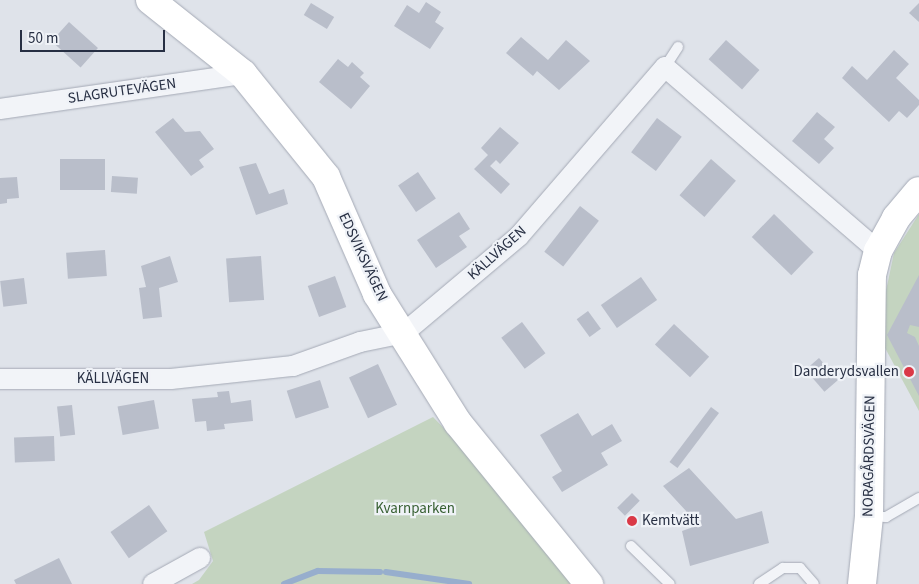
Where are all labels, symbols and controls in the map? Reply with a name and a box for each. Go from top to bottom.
scale bar [22,20,168,52]
text: 50 m [28,28,58,49]
street label: SLAGRUTEVÄGEN [67,74,177,108]
street label: EDSVIKSVÄGEN [335,210,391,304]
street label: KÄLLVÄGEN [464,222,530,284]
place label: Danderydsvallen [794,363,899,381]
marker: Danderydsvallen [903,366,915,378]
street label: KÄLLVÄGEN [77,370,149,388]
street label: NORAGÅRDSVÄGEN [859,395,879,517]
park label: Kvarnparken [375,500,455,518]
place label: Kemtvätt [642,512,699,530]
marker: Kemtvätt [626,515,638,527]

